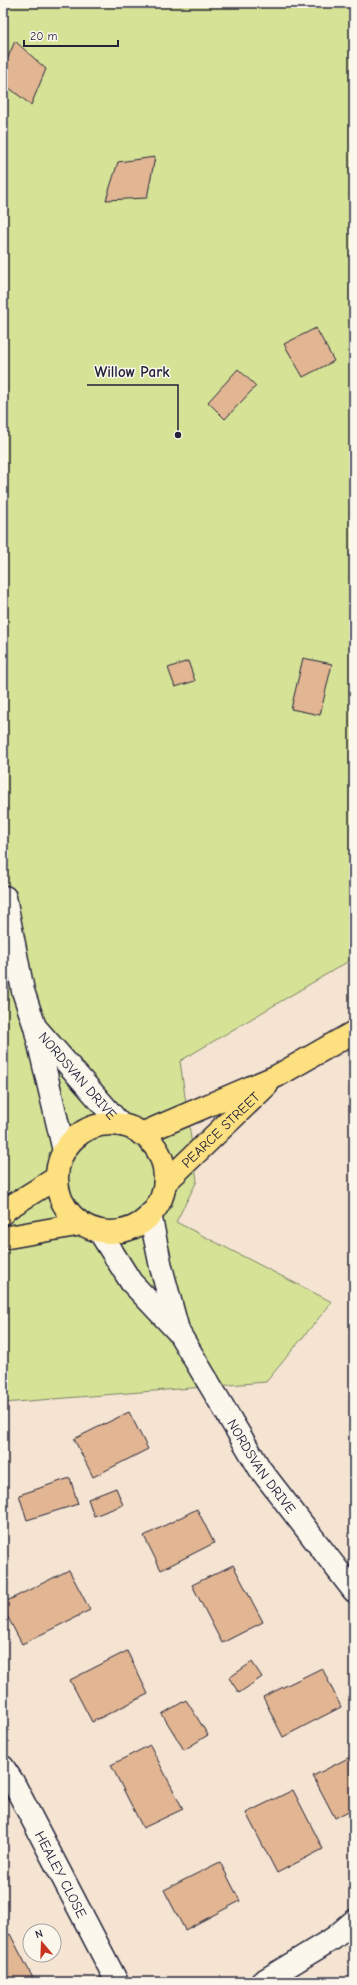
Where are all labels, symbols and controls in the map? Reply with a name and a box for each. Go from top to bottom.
scale bar [24,22,118,48]
text: 20 m [30,29,58,43]
callout: Willow Park [87,358,178,385]
text: Willow Park [94,363,170,381]
street label: NORDSVAN DRIVE [35,1029,120,1123]
street label: PEARCE STREET [178,1088,264,1172]
street label: NORDSVAN DRIVE [223,1416,299,1517]
street label: HEALEY CLOSE [31,1828,90,1921]
north arrow [22,1923,62,1963]
text: N [33,1927,44,1941]

